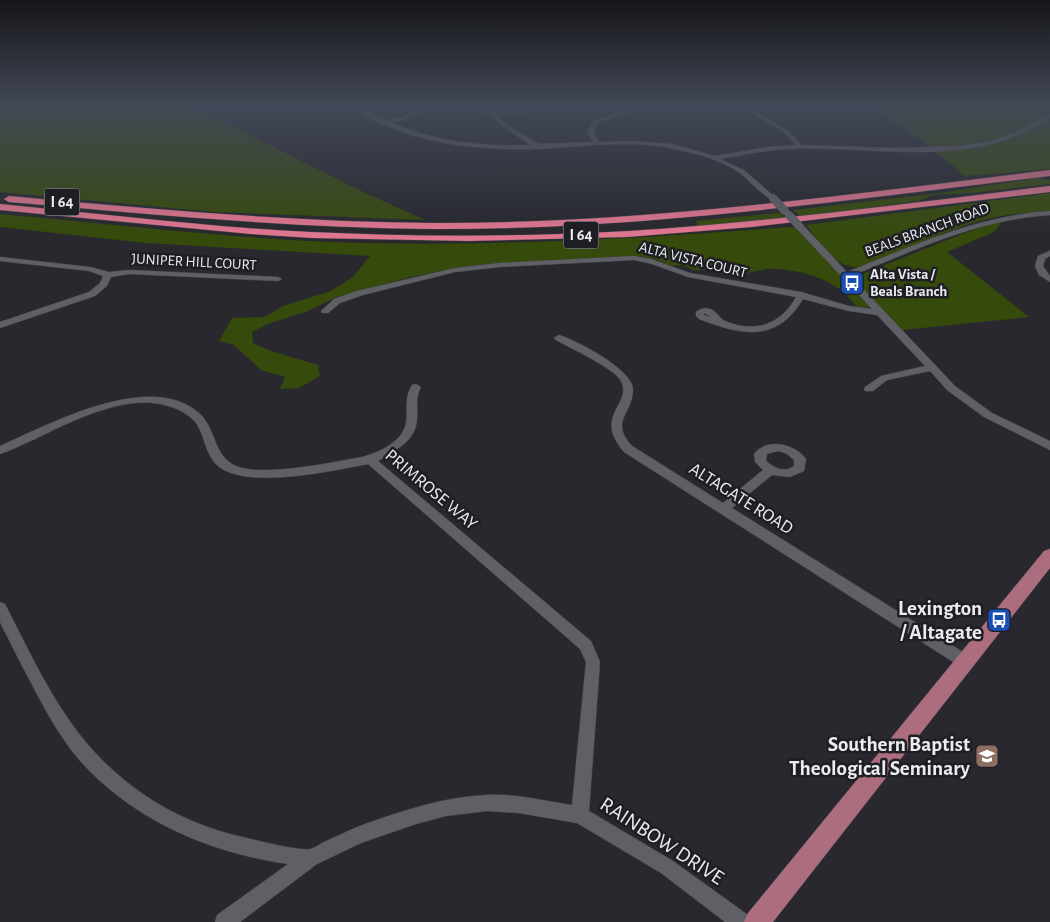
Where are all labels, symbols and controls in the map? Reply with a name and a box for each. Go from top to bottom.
road number: I 64 [44,188,80,216]
street label: BEALS BRANCH ROAD [863,200,991,259]
road number: I 64 [564,222,598,248]
street label: ALTA VISTA COURT [638,239,749,281]
street label: JUNIPER HILL COURT [131,251,258,273]
place label: Alta Vista / Beals Branch [870,267,947,299]
bus stop icon: Alta Vista / Beals Branch [839,270,865,296]
street label: PRIMROSE WAY [381,446,481,534]
street label: ALTAGATE ROAD [686,460,796,538]
place label: Lexington / Altagate [898,598,982,643]
bus stop icon: Lexington / Altagate [986,607,1012,633]
place label: Southern Baptist Theological Seminary [789,734,971,779]
school or university icon: Southern Baptist Theological Seminary [974,743,1000,769]
street label: RAINBOW DRIVE [596,793,728,889]

